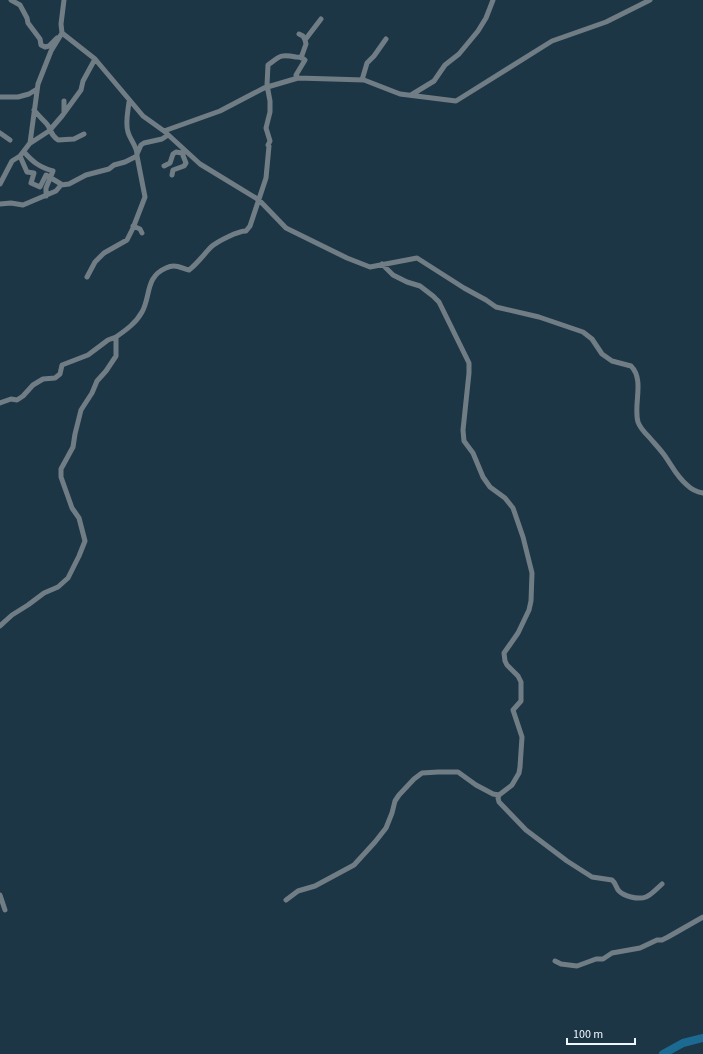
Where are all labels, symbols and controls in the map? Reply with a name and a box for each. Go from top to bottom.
scale bar [567,1020,635,1046]
text: 100 m [573,1026,603,1043]

